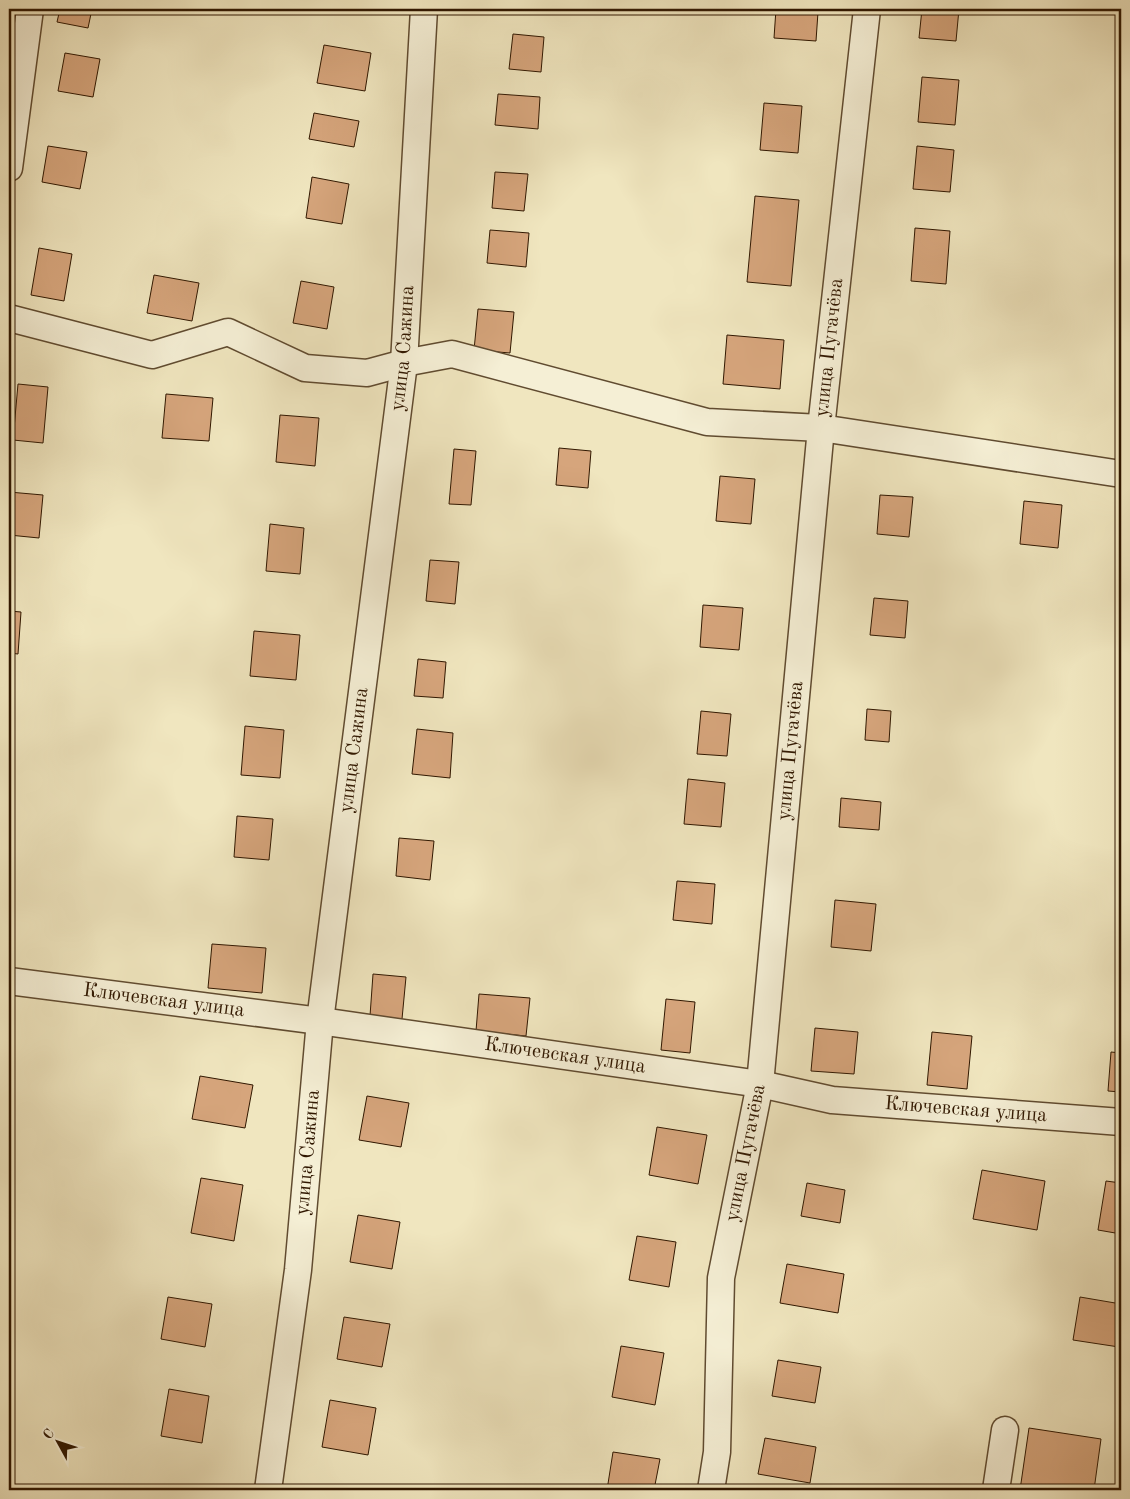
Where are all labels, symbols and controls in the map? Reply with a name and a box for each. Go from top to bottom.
street label: улица Пугачёва [812,277,847,418]
street label: улица Сажина [388,285,418,412]
street label: улица Пугачёва [775,680,807,821]
street label: улица Сажина [337,686,372,814]
street label: Ключевская улица [82,981,246,1021]
street label: Ключевская улица [483,1035,647,1078]
street label: улица Пугачёва [723,1082,770,1224]
street label: улица Сажина [293,1089,324,1216]
street label: Ключевская улица [884,1094,1048,1126]
north arrow [32,1416,82,1466]
text: С [40,1426,57,1442]

